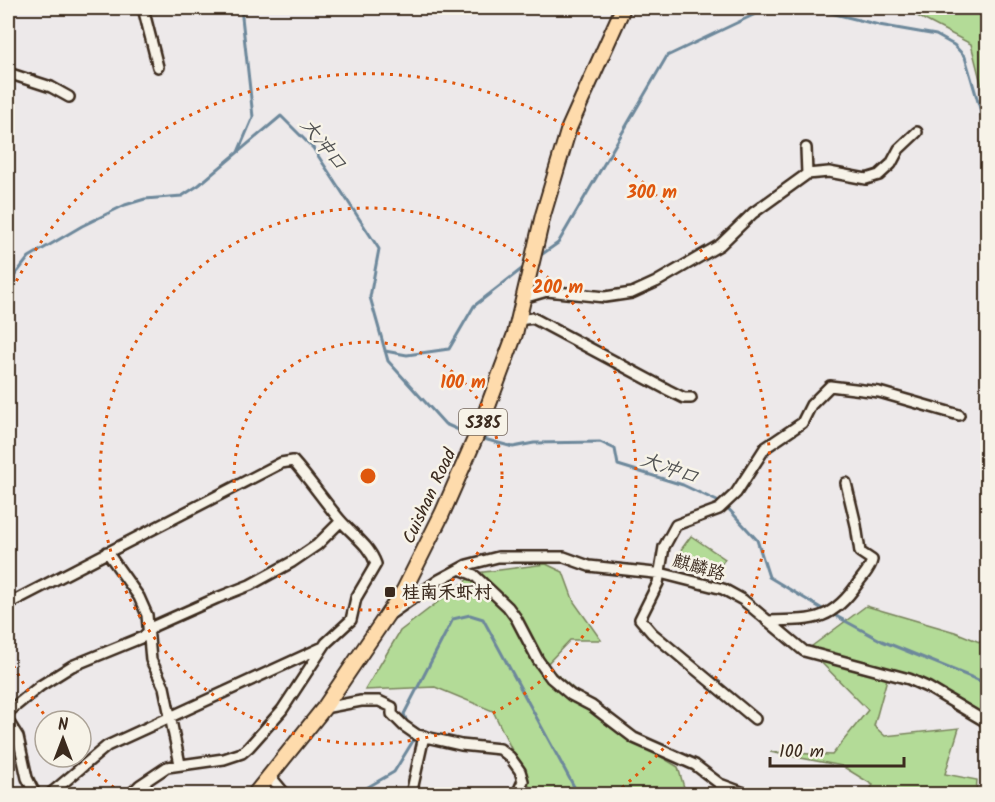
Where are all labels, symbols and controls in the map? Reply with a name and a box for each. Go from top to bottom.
water label: 大冲口 [291,112,354,179]
text: 300 m [626,179,677,208]
text: 200 m [533,274,584,303]
text: 100 m [440,369,486,398]
road number: S385 [459,409,507,435]
street label: Cuishan Road [396,443,466,549]
water label: 大冲口 [636,445,703,495]
centre of rings [358,466,378,486]
street label: 麒麟路 [669,547,729,590]
place label: 桂南禾虾村 [402,579,492,608]
marker: 桂南禾虾村 [383,585,397,599]
north arrow [33,709,93,769]
text: N [58,713,68,738]
scale bar [770,730,904,768]
text: 100 m [779,738,824,767]

